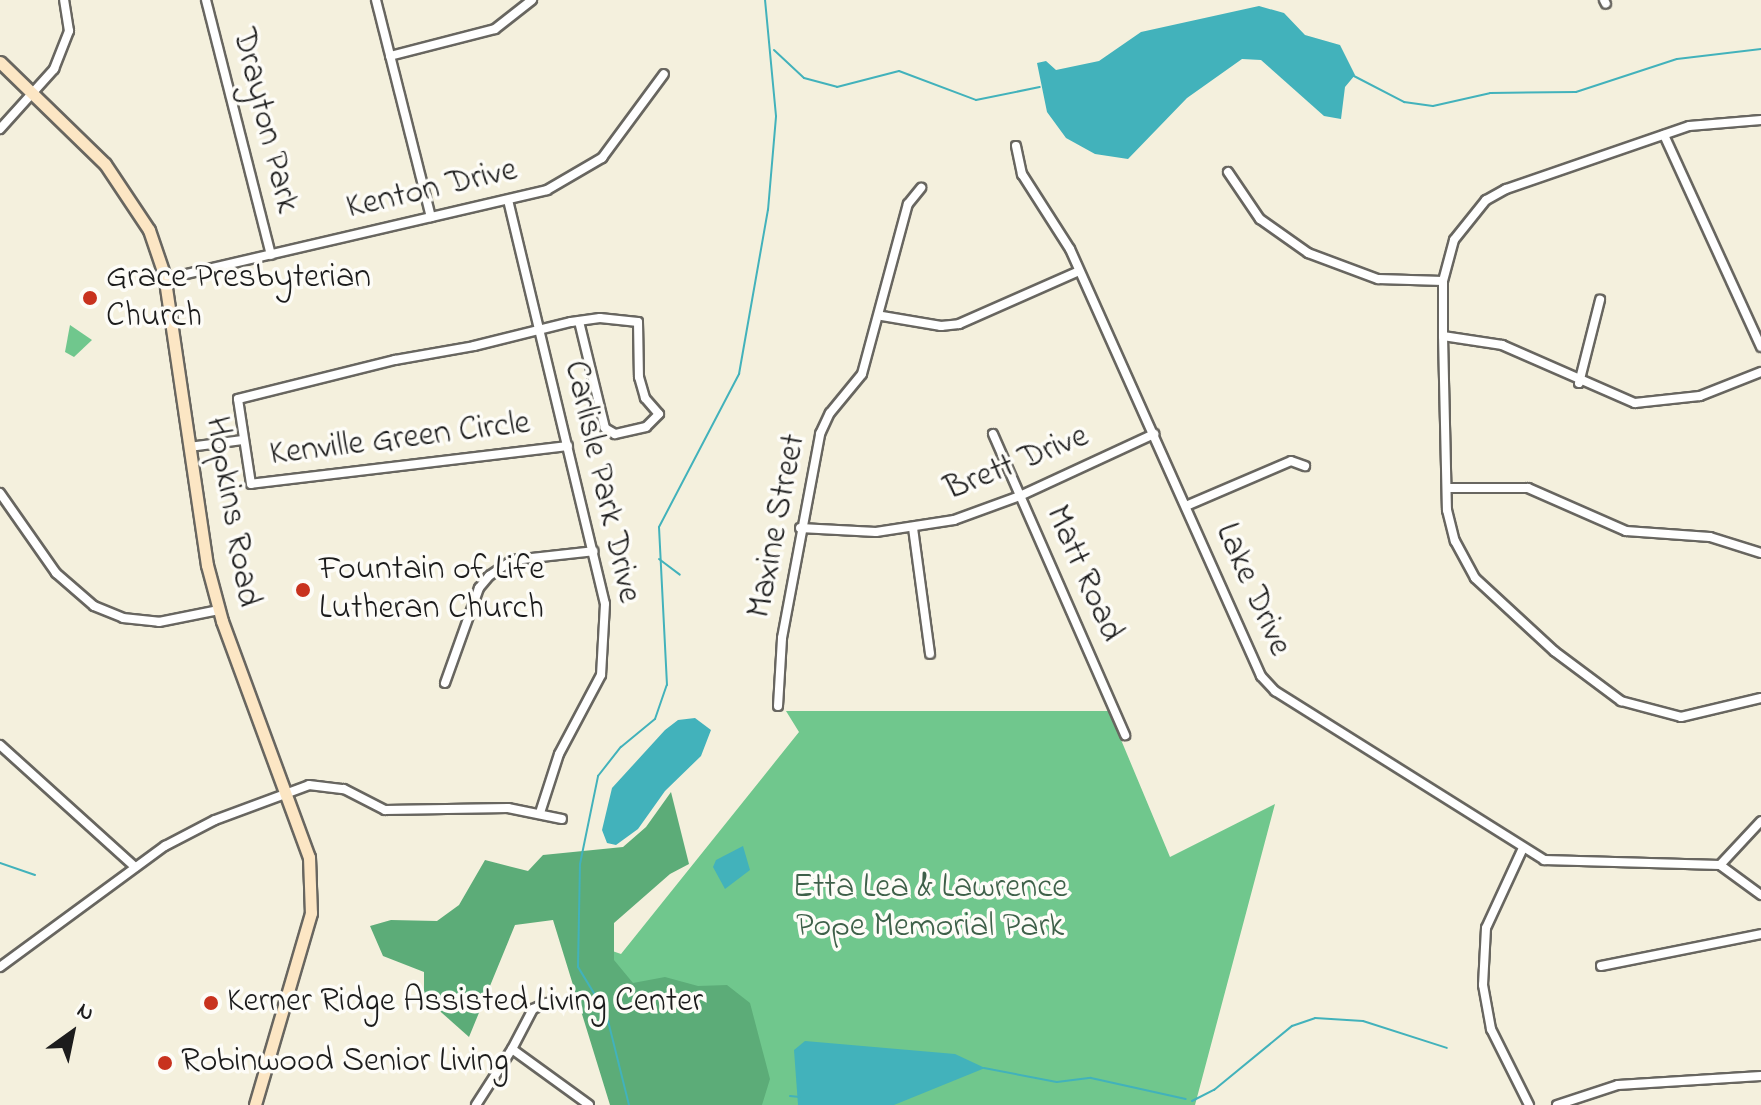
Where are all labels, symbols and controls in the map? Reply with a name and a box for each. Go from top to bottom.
street label: Drayton Park [221,25,307,217]
street label: Kenton Drive [343,151,521,229]
place label: Grace Presbyterian Church [106,258,371,338]
marker: Grace Presbyterian Church [81,289,99,307]
street label: Carlisle Park Drive [553,357,649,607]
street label: Kenville Green Circle [268,404,532,476]
street label: Hopkins Road [194,414,268,610]
street label: Brett Drive [939,417,1095,511]
street label: Maxine Street [740,431,816,621]
street label: Matt Road [1035,500,1131,648]
street label: Lake Drive [1205,518,1299,662]
place label: Fountain of Life Lutheran Church [319,550,545,630]
marker: Fountain of Life Lutheran Church [294,581,312,599]
park label: Etta Lea & Lawrence Pope Memorial Park [792,868,1068,948]
place label: Kerner Ridge Assisted Living Center [227,983,703,1023]
north arrow [32,993,112,1073]
marker: Kerner Ridge Assisted Living Center [202,994,220,1012]
text: N [70,995,100,1030]
place label: Robinwood Senior Living [181,1043,509,1083]
marker: Robinwood Senior Living [156,1054,174,1072]

